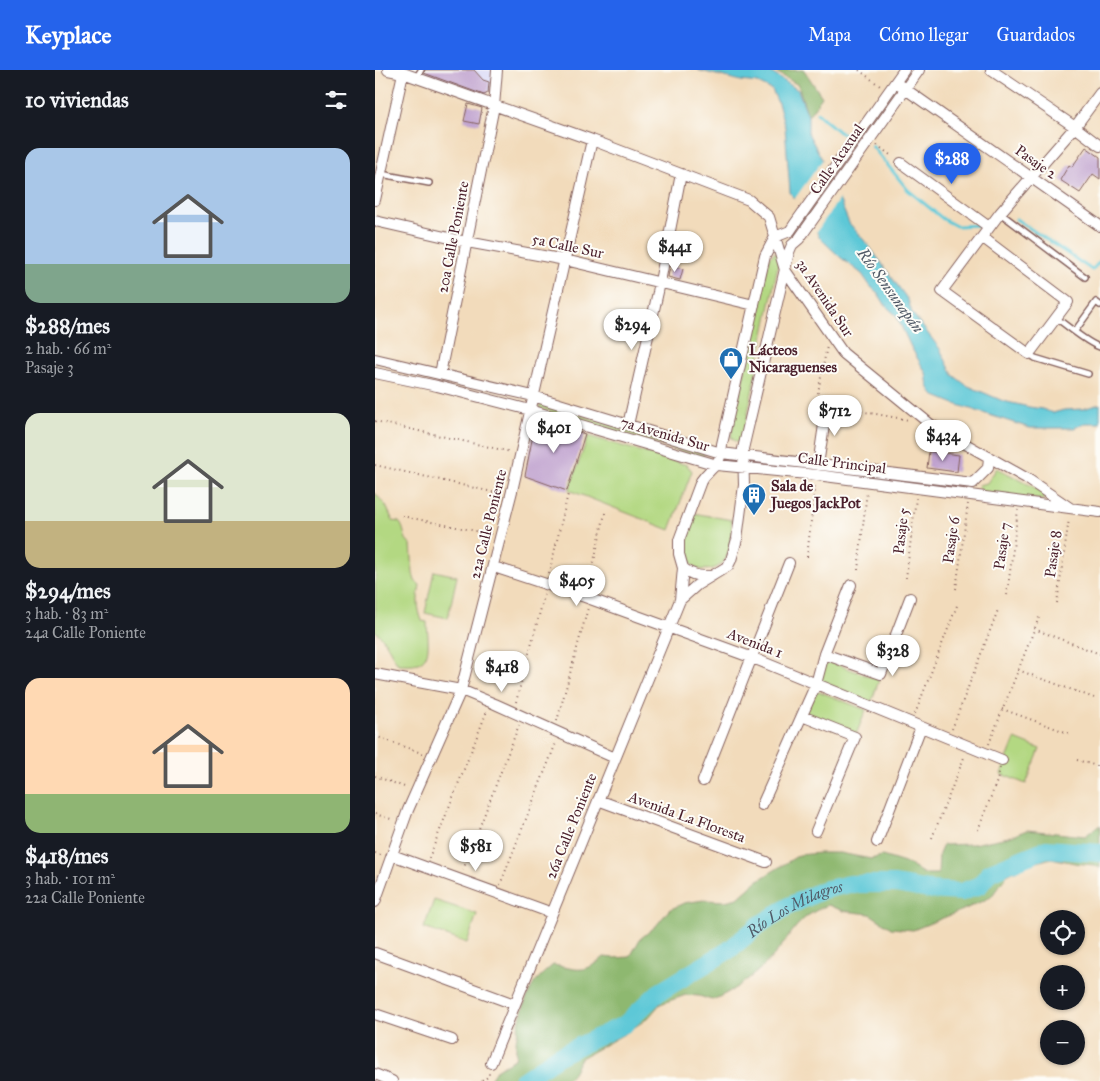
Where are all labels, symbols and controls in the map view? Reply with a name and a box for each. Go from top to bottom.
text: Keyplace [25,20,112,50]
text: Mapa [808,24,851,46]
text: Cómo llegar [879,24,969,46]
text: Guardados [997,24,1075,46]
icon: filters [322,86,350,114]
text: 10 viviendas [25,87,129,113]
street label: Calle Acaxual [806,120,868,198]
street label: Pasaje 2 [1012,141,1061,183]
pin: $288 [922,142,982,185]
text: $288 [935,149,969,168]
street label: 20a Calle Poniente [433,179,473,295]
icon: home [143,181,233,271]
street label: 5a Calle Sur [530,230,606,262]
pin: $441 [645,230,705,273]
text: $441 [658,237,692,256]
water label: Río Sensunapán [852,243,928,338]
street label: 3a Avenida Sur [792,256,858,341]
pin: $294 [602,308,662,351]
text: $288/mes [25,313,110,339]
text: $294 [615,315,650,334]
text: 2 hab. · 66 m² [25,339,111,358]
place label: Lácteos Nicaraguenses [749,341,838,377]
shop icon: Lácteos Nicaraguenses [718,346,744,380]
text: Pasaje 3 [25,358,74,377]
pin: $712 [805,394,865,437]
text: $712 [819,401,851,420]
pin: $401 [524,412,584,454]
street label: 7a Avenida Sur [618,413,712,455]
text: $401 [537,418,571,437]
pin: $434 [913,420,973,462]
text: $434 [926,426,960,445]
icon: home [143,446,233,536]
street label: Calle Principal [797,449,888,477]
street label: 22a Calle Poniente [466,467,510,581]
place label: Sala de Juegos JackPot [769,477,862,513]
building icon: Sala de Juegos JackPot [741,482,767,516]
street label: Pasaje 5 [889,507,913,555]
street label: Pasaje 6 [939,514,963,565]
street label: Pasaje 7 [990,521,1014,571]
street label: Pasaje 8 [1041,529,1065,579]
pin: $405 [547,564,607,607]
text: $405 [559,571,595,590]
text: $294/mes [25,578,111,604]
text: 3 hab. · 83 m² [25,604,108,623]
text: 24a Calle Poniente [25,623,146,642]
street label: Avenida 1 [724,624,785,662]
pin: $328 [863,634,923,677]
text: $328 [877,641,909,660]
pin: $418 [472,650,532,693]
text: $418 [485,657,519,676]
icon: home [143,711,233,801]
street label: 26a Calle Poniente [542,770,600,882]
street label: Avenida La Floresta [625,787,748,847]
pin: $581 [446,830,506,872]
text: $581 [460,836,492,855]
text: $418/mes [25,843,108,869]
text: 3 hab. · 101 m² [25,869,115,888]
water label: Río Los Milagros [742,877,845,942]
text: 22a Calle Poniente [25,888,145,907]
map controls [1040,910,1085,1065]
button: locate [1040,910,1085,955]
button: + [1040,965,1085,1010]
button: − [1040,1020,1085,1065]

